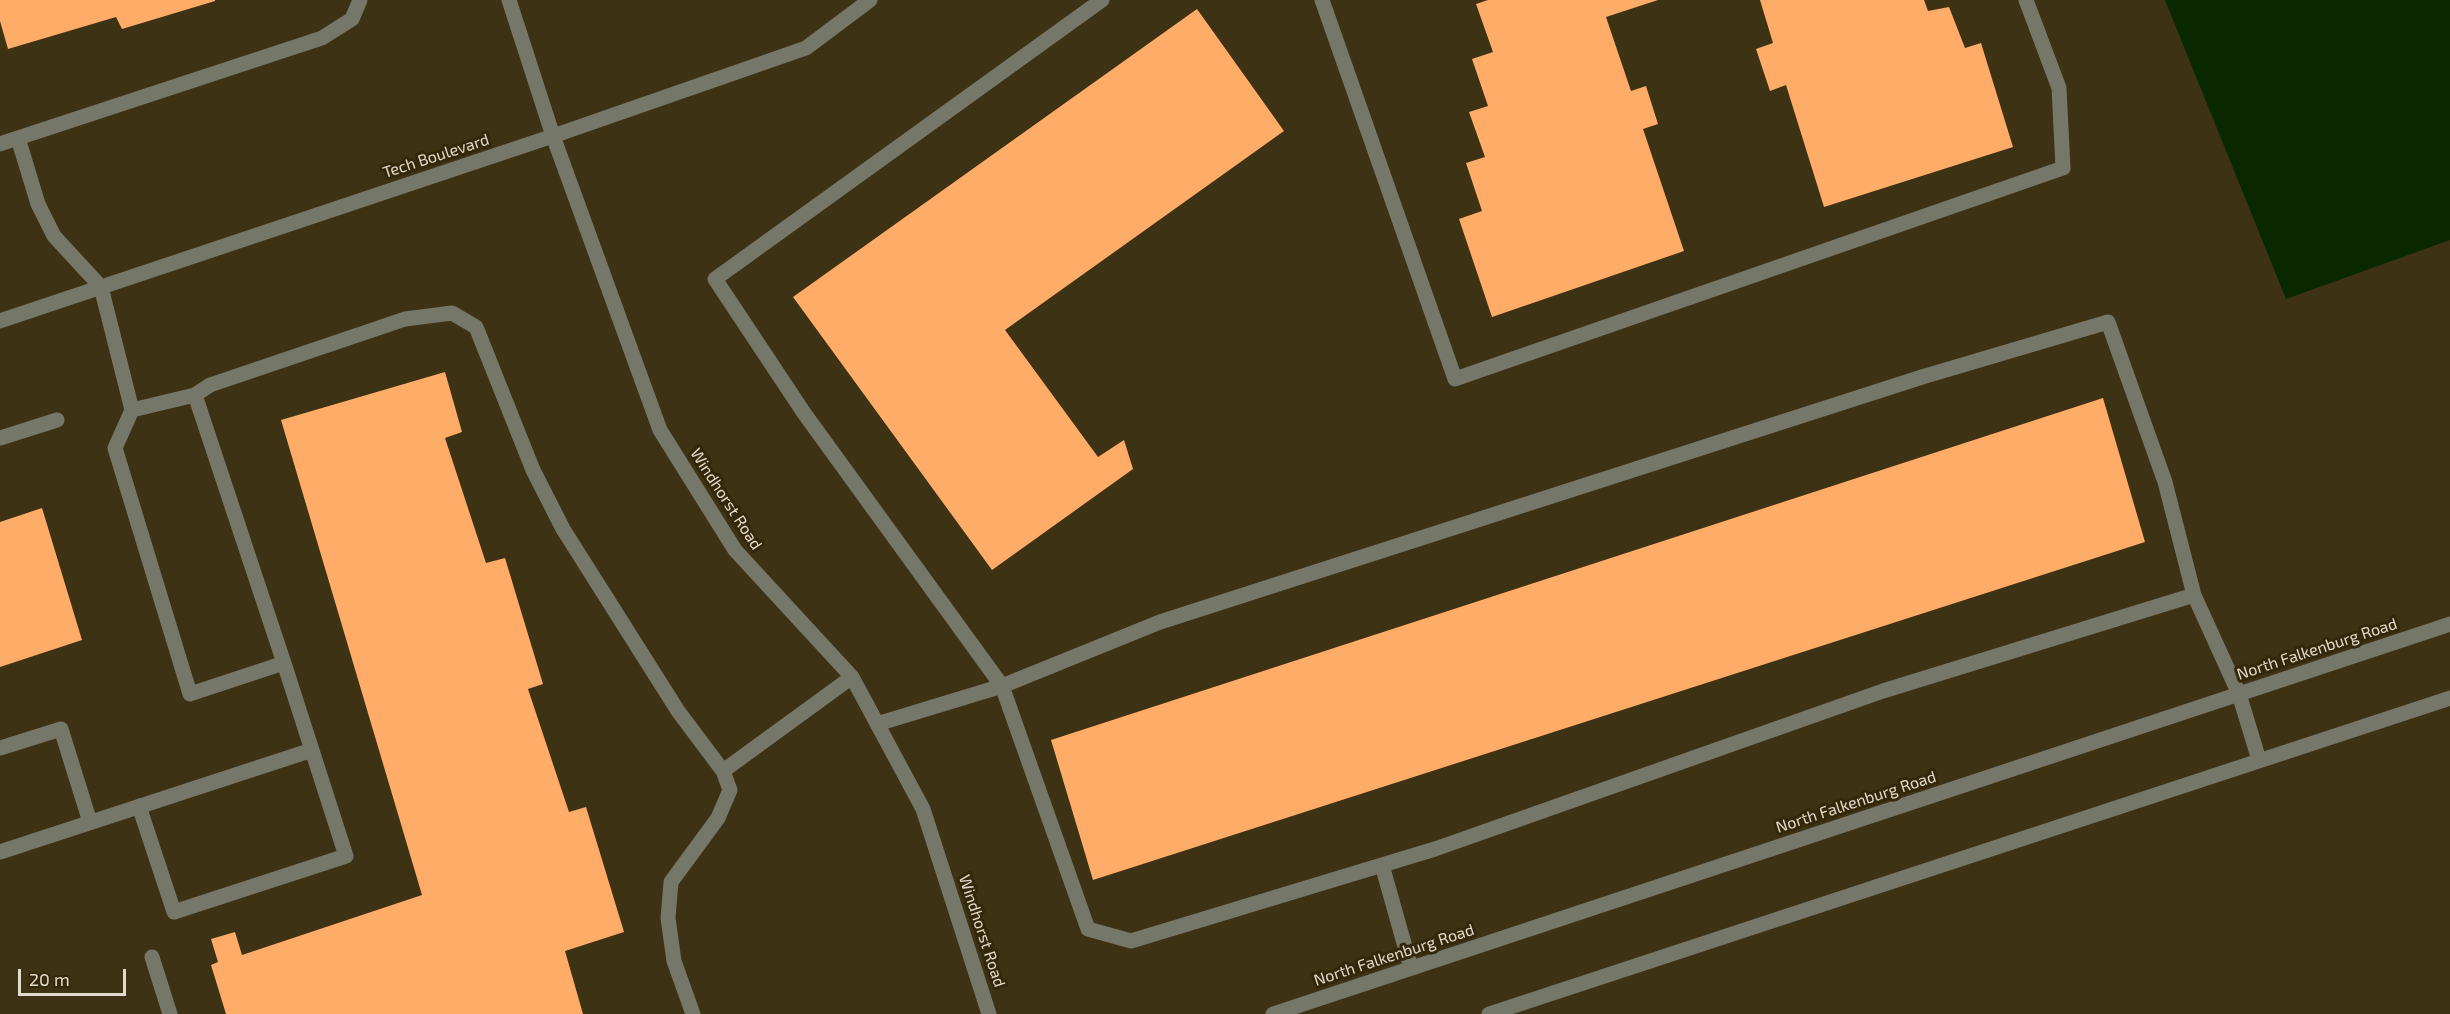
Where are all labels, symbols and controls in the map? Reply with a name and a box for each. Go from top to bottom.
street label: Tech Boulevard [380,130,492,182]
street label: Windhorst Road [686,445,766,553]
street label: North Falkenburg Road [2234,614,2400,684]
street label: North Falkenburg Road [1773,767,1939,837]
street label: Windhorst Road [955,872,1009,990]
street label: North Falkenburg Road [1311,920,1477,990]
scale bar [21,957,129,995]
text: 20 m [29,968,70,990]

